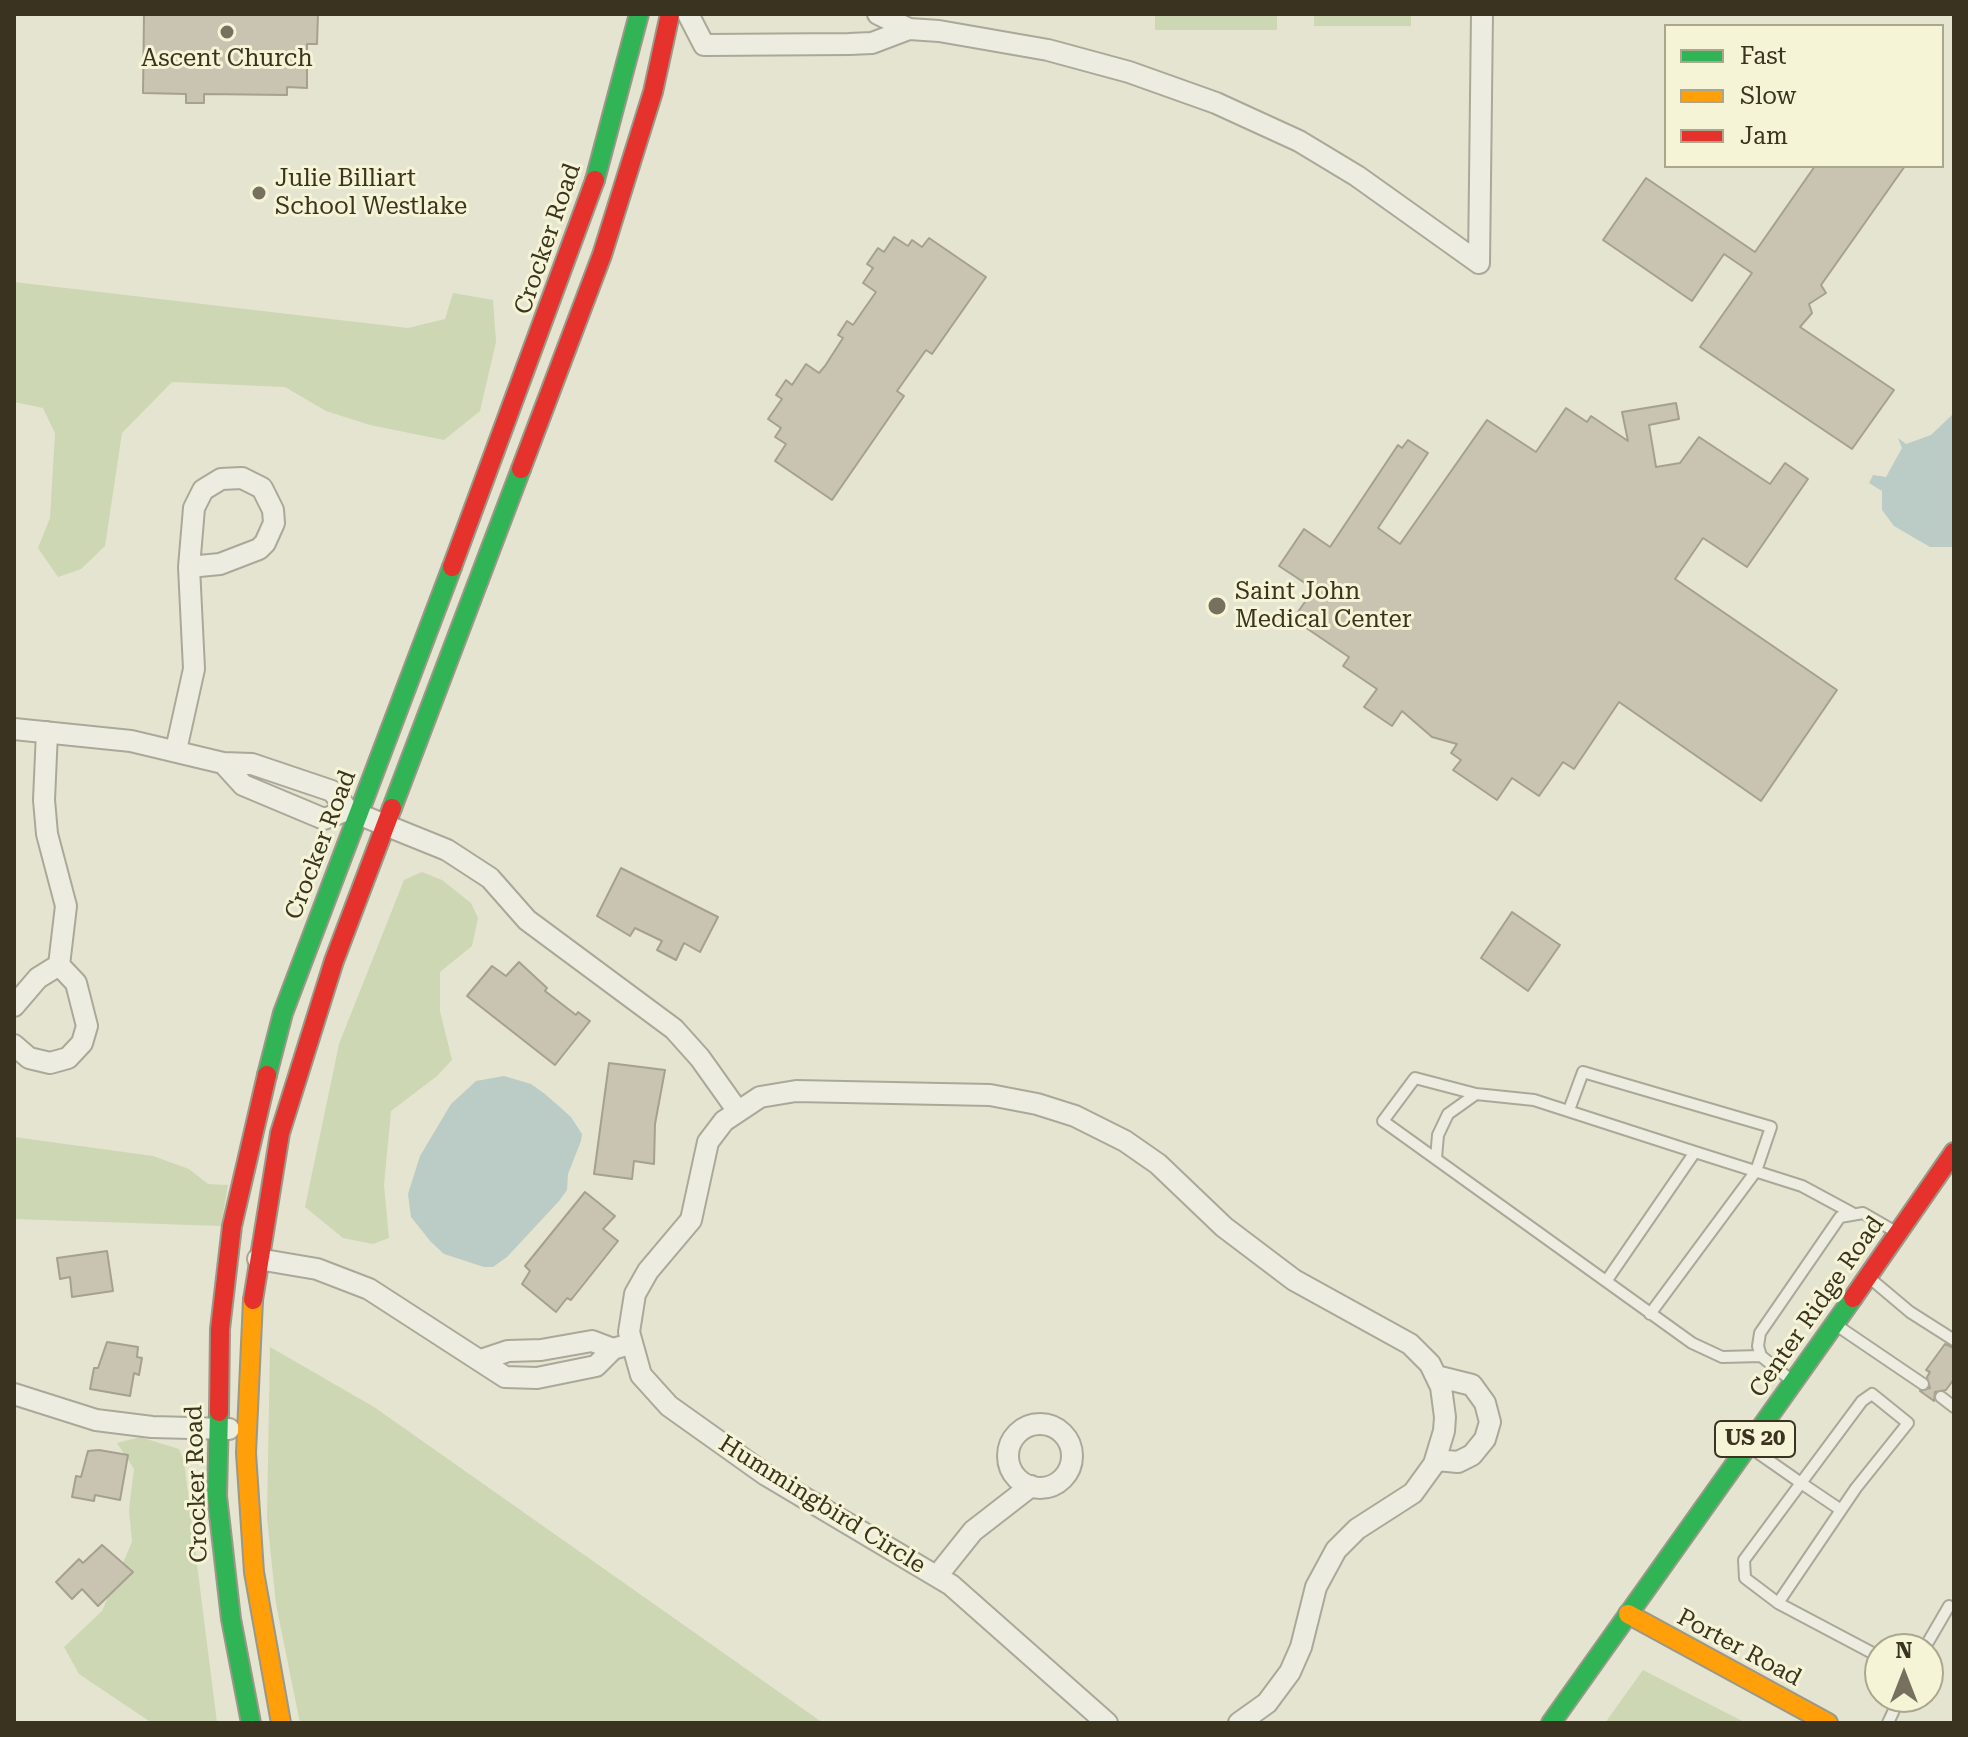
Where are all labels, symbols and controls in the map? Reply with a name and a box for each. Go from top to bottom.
marker: Ascent Church [218,23,236,41]
legend [1664,24,1944,168]
text: Fast [1740,42,1787,70]
place label: Ascent Church [141,45,313,73]
text: Slow [1740,82,1796,110]
text: Jam [1740,122,1788,150]
street label: Crocker Road [509,160,587,318]
place label: Julie Billiart School Westlake [275,165,467,221]
marker: Julie Billiart School Westlake [250,184,268,202]
place label: Saint John Medical Center [1235,578,1412,634]
marker: Saint John Medical Center [1206,595,1228,617]
street label: Crocker Road [279,766,363,924]
street label: Center Ridge Road [1744,1211,1890,1403]
street label: Crocker Road [180,1405,214,1563]
road number: US 20 [1715,1421,1795,1457]
street label: Hummingbird Circle [713,1430,931,1580]
street label: Porter Road [1672,1603,1806,1693]
north arrow [1864,1633,1944,1713]
text: N [1896,1638,1912,1663]

